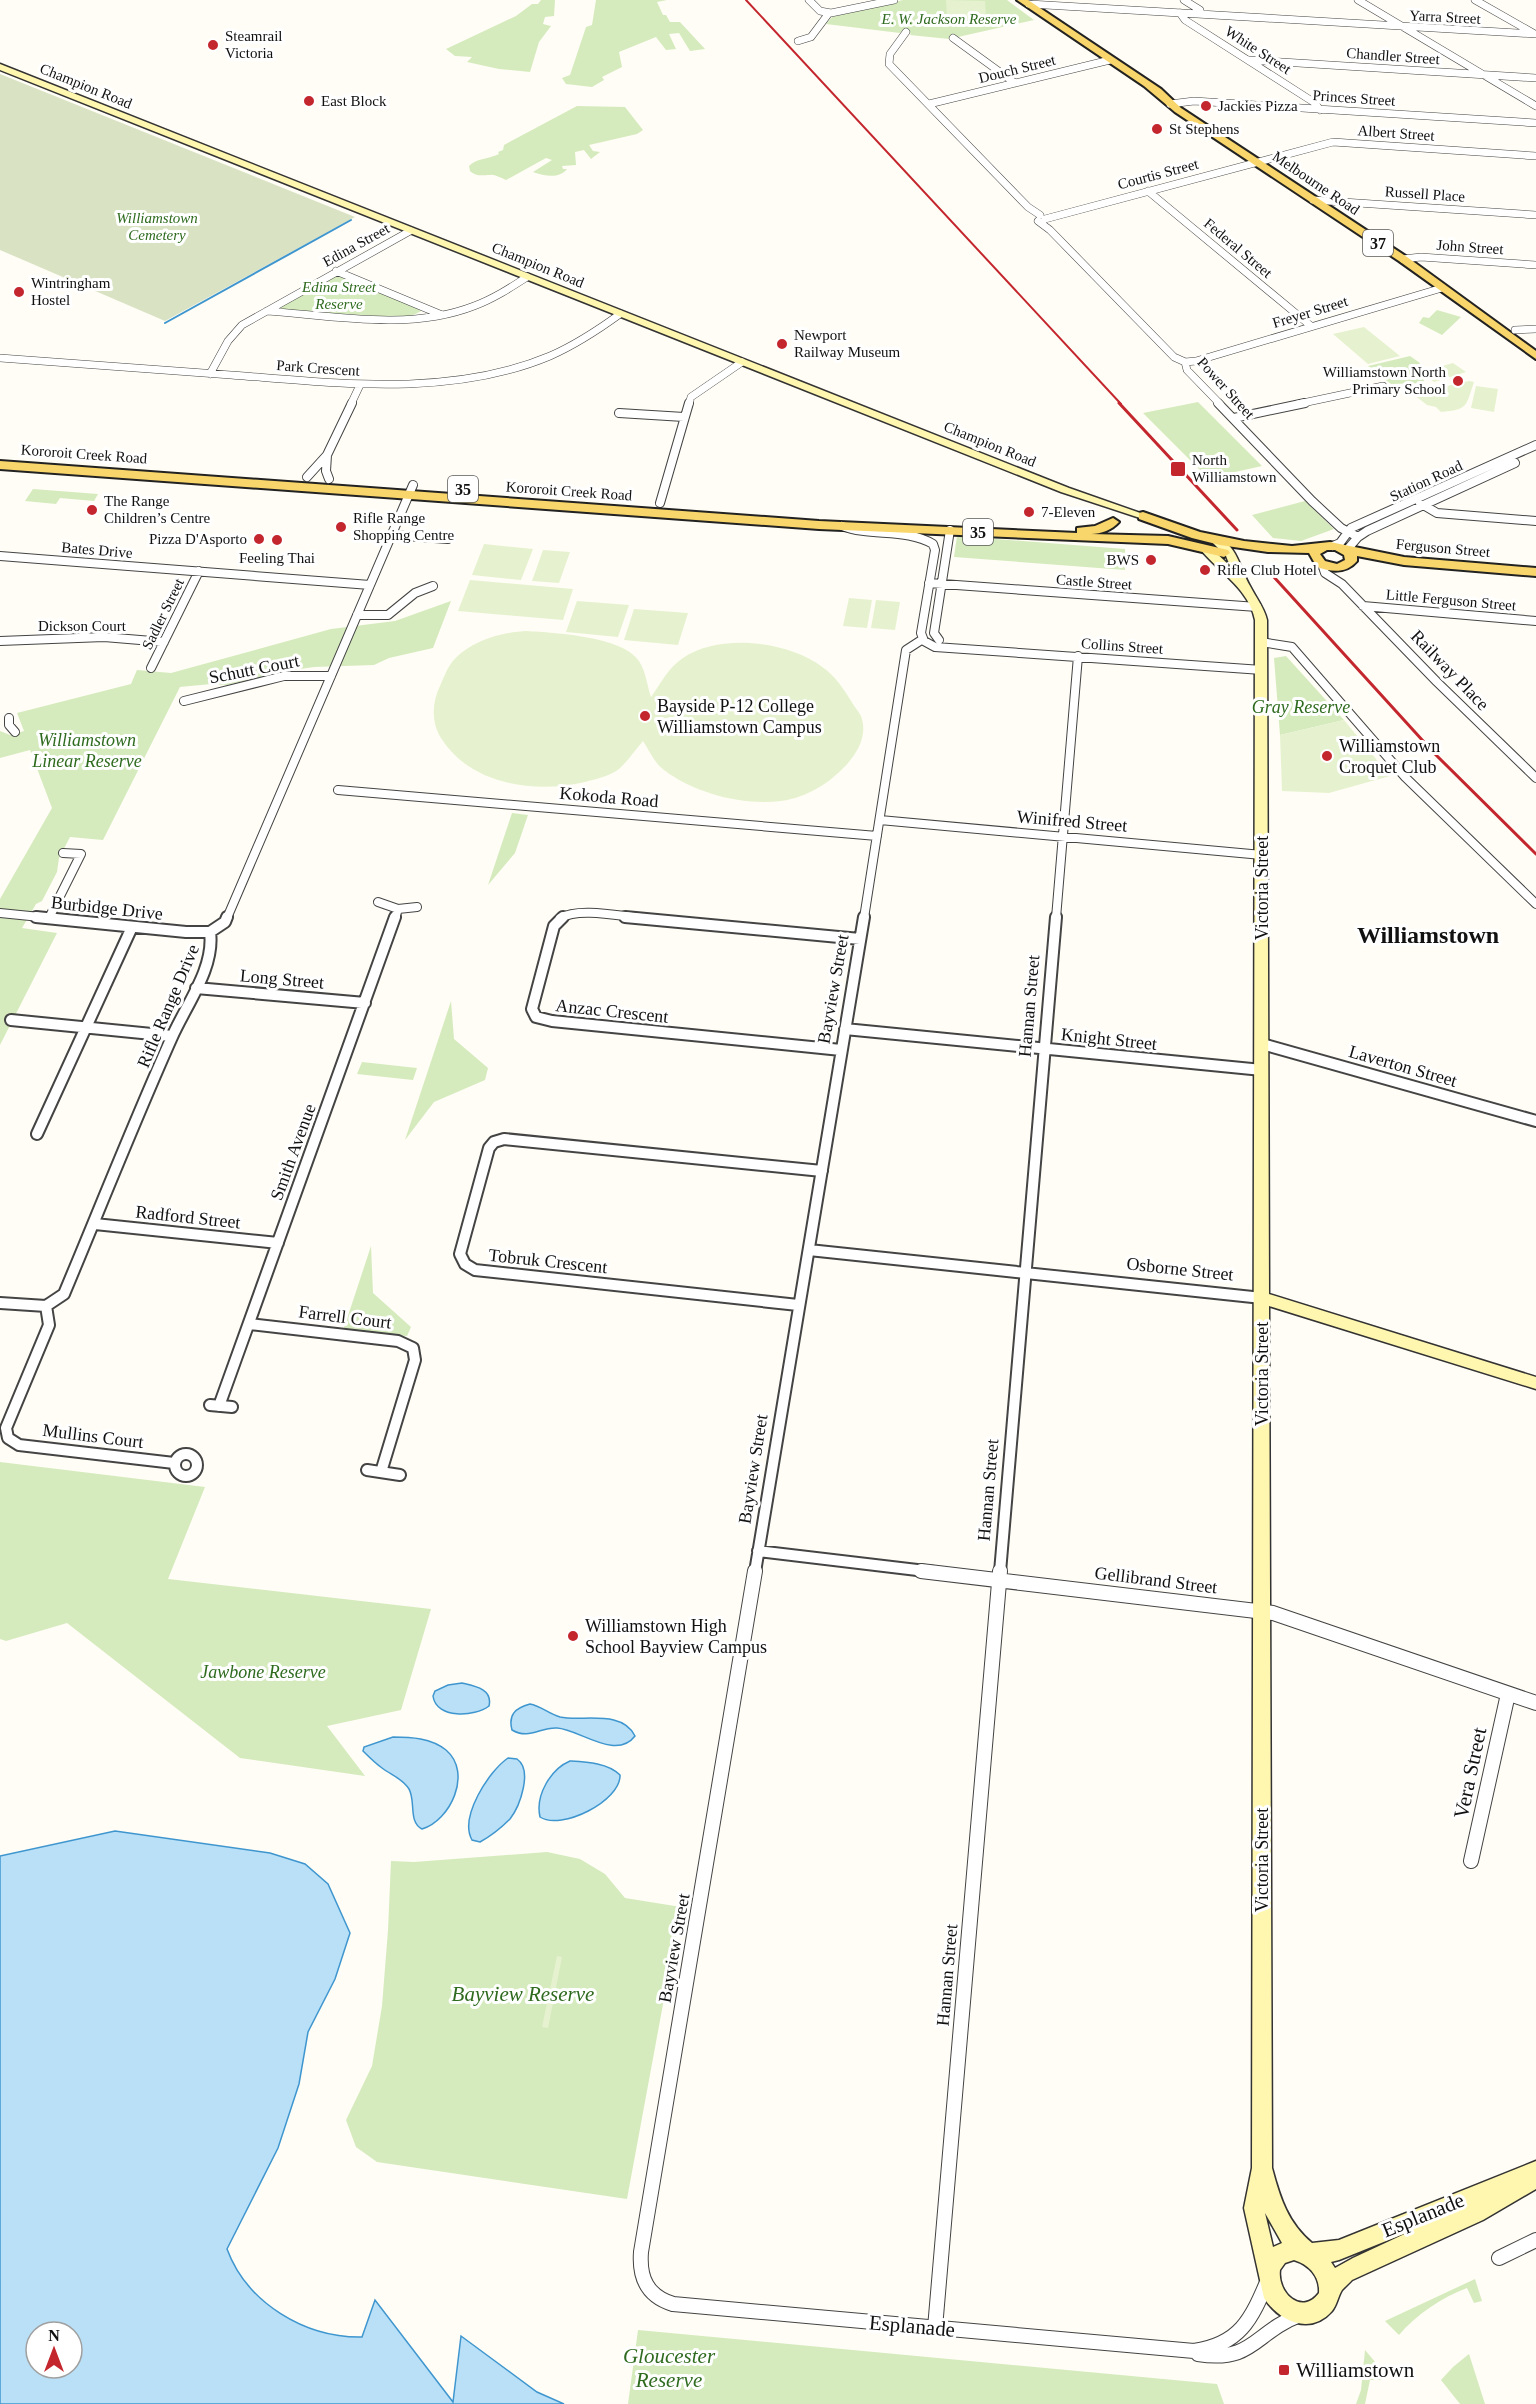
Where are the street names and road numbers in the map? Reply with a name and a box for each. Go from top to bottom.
street label: Yarra Street [1409,7,1482,27]
street label: White Street [1222,23,1295,78]
street label: Chandler Street [1346,45,1441,67]
street label: Douch Street [977,52,1058,86]
street label: Champion Road [38,60,135,112]
street label: Princes Street [1312,87,1397,109]
street label: Albert Street [1357,122,1436,144]
street label: Melbourne Road [1270,148,1363,218]
street label: Courtis Street [1116,155,1201,192]
street label: Russell Place [1384,183,1466,205]
street label: Federal Street [1201,215,1276,282]
street label: Edina Street [320,220,393,270]
road number: 37 [1363,230,1393,256]
street label: John Street [1436,237,1505,257]
street label: Champion Road [490,239,587,291]
street label: Freyer Street [1270,293,1350,331]
street label: Power Street [1194,354,1258,423]
street label: Park Crescent [276,357,361,379]
street label: Champion Road [942,418,1039,470]
street label: Kororoit Creek Road [20,442,148,466]
street label: Station Road [1387,457,1465,505]
road number: 35 [448,476,478,502]
street label: Kororoit Creek Road [505,479,633,503]
road number: 35 [963,519,993,545]
street label: Ferguson Street [1395,536,1491,560]
street label: Bates Drive [61,539,134,561]
street label: Castle Street [1055,571,1133,593]
street label: Sadler Street [139,575,187,652]
street label: Little Ferguson Street [1385,586,1518,614]
street label: Dickson Court [38,618,127,634]
street label: Railway Place [1407,626,1493,714]
street label: Collins Street [1080,635,1164,657]
street label: Schutt Court [207,650,301,688]
street label: Kokoda Road [559,783,659,811]
street label: Winifred Street [1016,806,1128,836]
street label: Victoria Street [1252,836,1272,940]
street label: Burbidge Drive [50,892,164,924]
street label: Bayview Street [814,933,852,1045]
street label: Rifle Range Drive [133,941,203,1071]
street label: Hannan Street [1015,954,1043,1058]
street label: Long Street [239,965,325,993]
street label: Anzac Crescent [555,995,669,1027]
street label: Knight Street [1060,1024,1158,1054]
street label: Laverton Street [1347,1041,1459,1091]
street label: Smith Avenue [266,1101,320,1203]
street label: Radford Street [135,1202,241,1232]
street label: Tobruk Crescent [488,1245,608,1277]
street label: Osborne Street [1126,1253,1234,1285]
street label: Farrell Court [297,1301,393,1333]
street label: Victoria Street [1252,1322,1272,1426]
street label: Bayview Street [734,1413,772,1525]
street label: Mullins Court [41,1420,145,1452]
street label: Hannan Street [974,1438,1002,1542]
street label: Gellibrand Street [1094,1563,1218,1597]
street label: Vera Street [1449,1725,1491,1821]
street label: Victoria Street [1252,1808,1272,1912]
street label: Bayview Street [655,1892,693,2004]
street label: Hannan Street [933,1923,961,2027]
street label: Esplanade [1378,2188,1468,2242]
street label: Esplanade [868,2310,956,2342]

